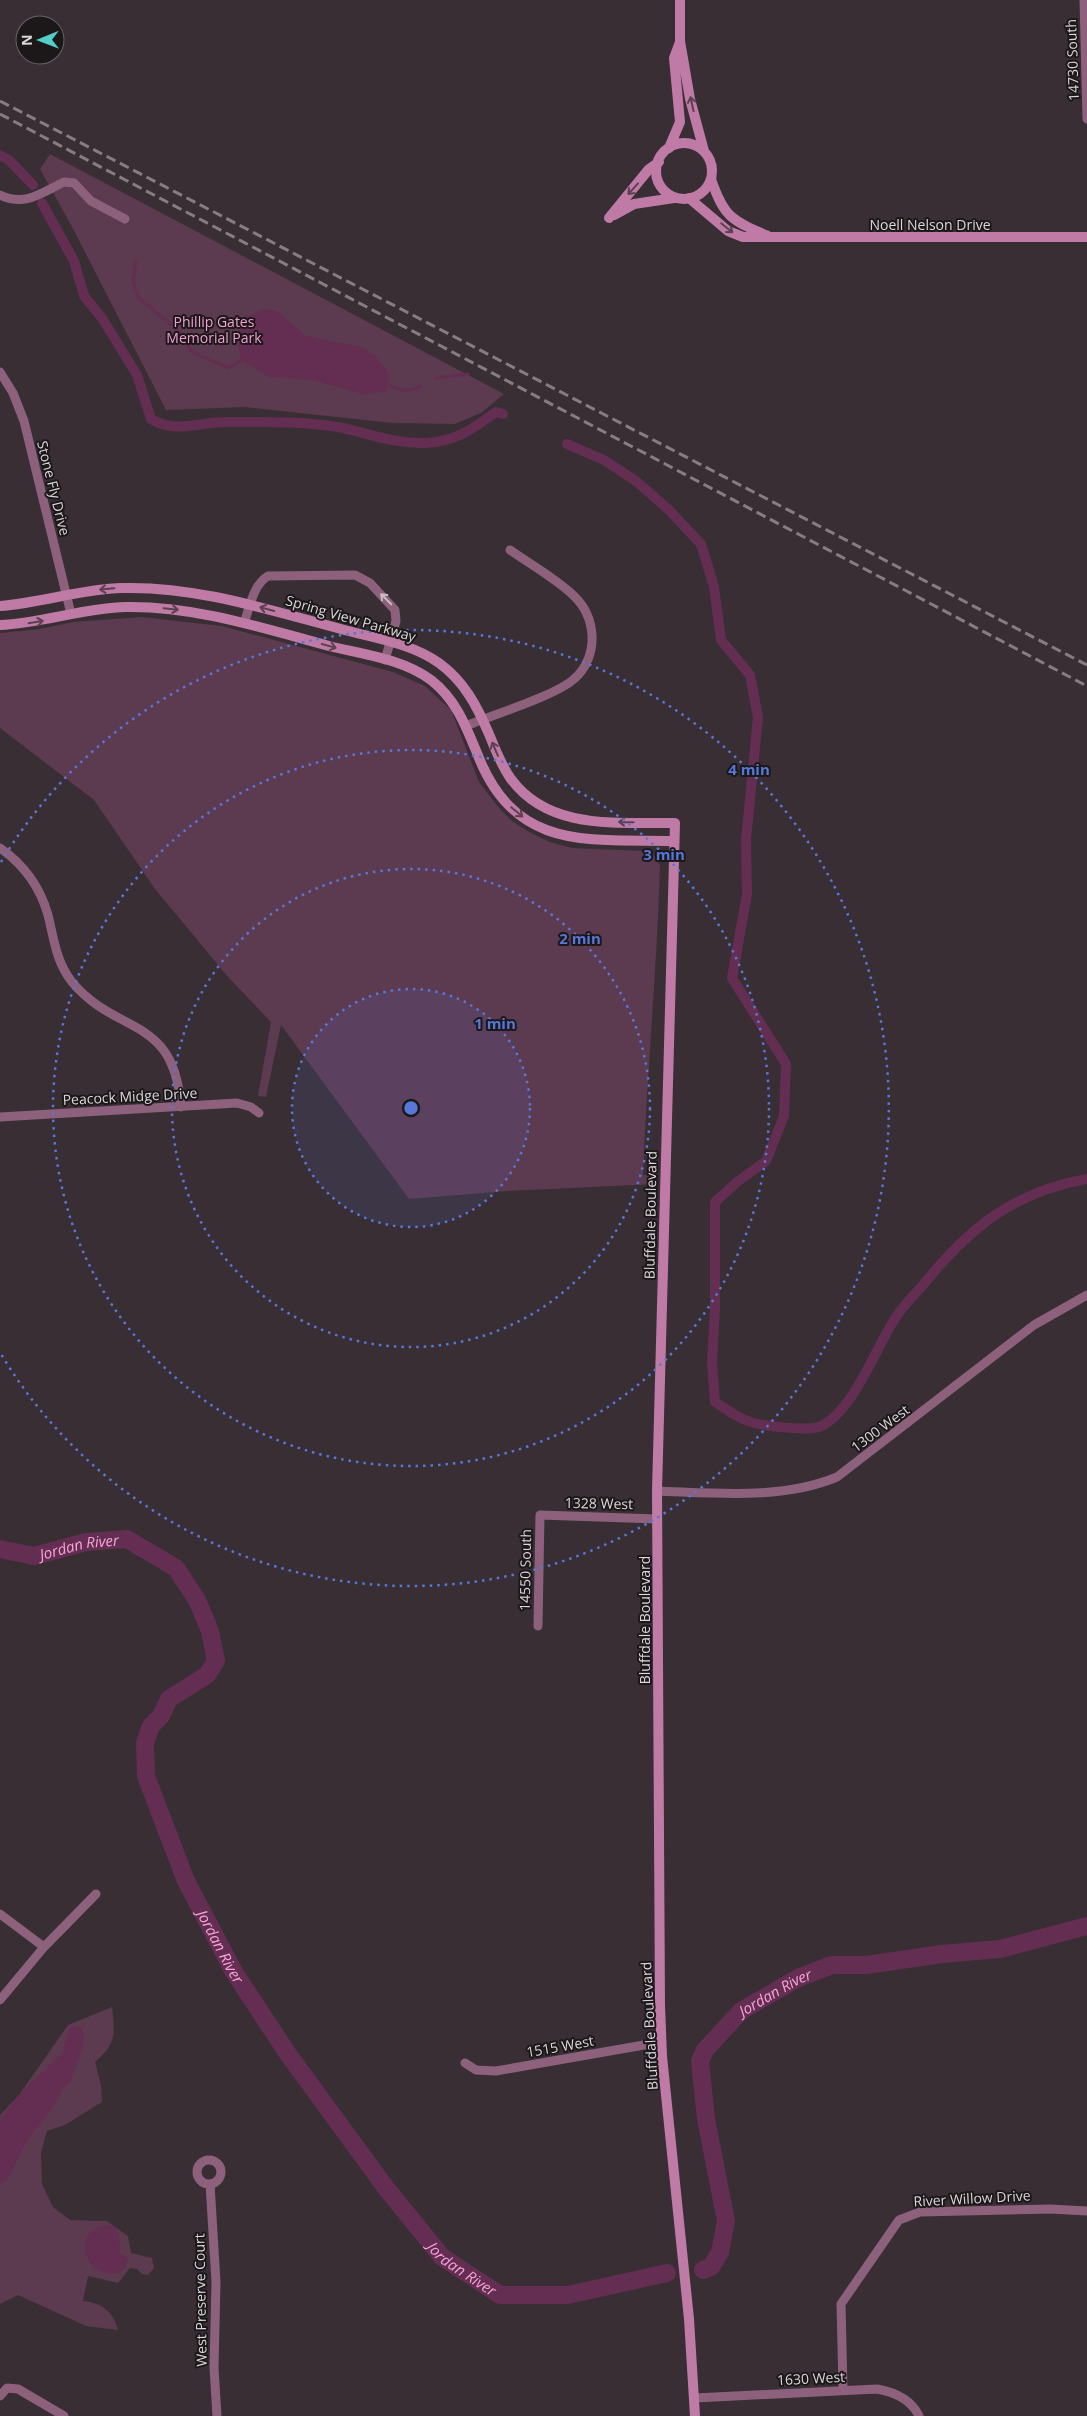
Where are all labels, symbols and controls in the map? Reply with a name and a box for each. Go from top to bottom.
north arrow [15,15,65,65]
street label: 14730 South [1061,19,1083,101]
text: N [17,34,36,46]
one-way arrow [686,97,696,113]
one-way arrow [627,182,639,195]
street label: Noell Nelson Drive [869,215,991,234]
one-way arrow [720,223,734,233]
park label: Phillip Gates Memorial Park [166,312,262,347]
street label: Stone Fly Drive [33,439,75,537]
one-way arrow [99,584,115,594]
street label: Spring View Parkway [284,590,419,646]
one-way arrow [380,593,392,605]
one-way arrow [163,604,179,614]
one-way arrow [260,604,276,613]
one-way arrow [27,616,43,626]
one-way arrow [321,642,337,651]
one-way arrow [490,742,500,757]
text: 4 min [728,759,770,779]
one-way arrow [510,806,523,818]
one-way arrow [618,817,634,827]
text: 3 min [643,844,685,864]
text: 2 min [559,928,601,948]
text: 1 min [474,1013,516,1033]
street label: Peacock Midge Drive [62,1083,198,1109]
centre of rings [402,1099,420,1117]
street label: Bluffdale Boulevard [639,1151,661,1279]
street label: 1300 West [847,1400,913,1456]
street label: 1328 West [565,1493,633,1513]
street label: 14550 South [515,1529,535,1611]
water label: Jordan River [34,1530,121,1565]
street label: Bluffdale Boulevard [635,1556,654,1684]
water label: Jordan River [191,1903,249,1988]
street label: Bluffdale Boulevard [636,1961,662,2091]
water label: Jordan River [732,1963,815,2022]
street label: 1515 West [525,2031,595,2061]
street label: River Willow Drive [913,2185,1031,2211]
street label: West Preserve Court [189,2233,211,2367]
water label: Jordan River [421,2235,501,2301]
street label: 1630 West [776,2367,846,2389]

